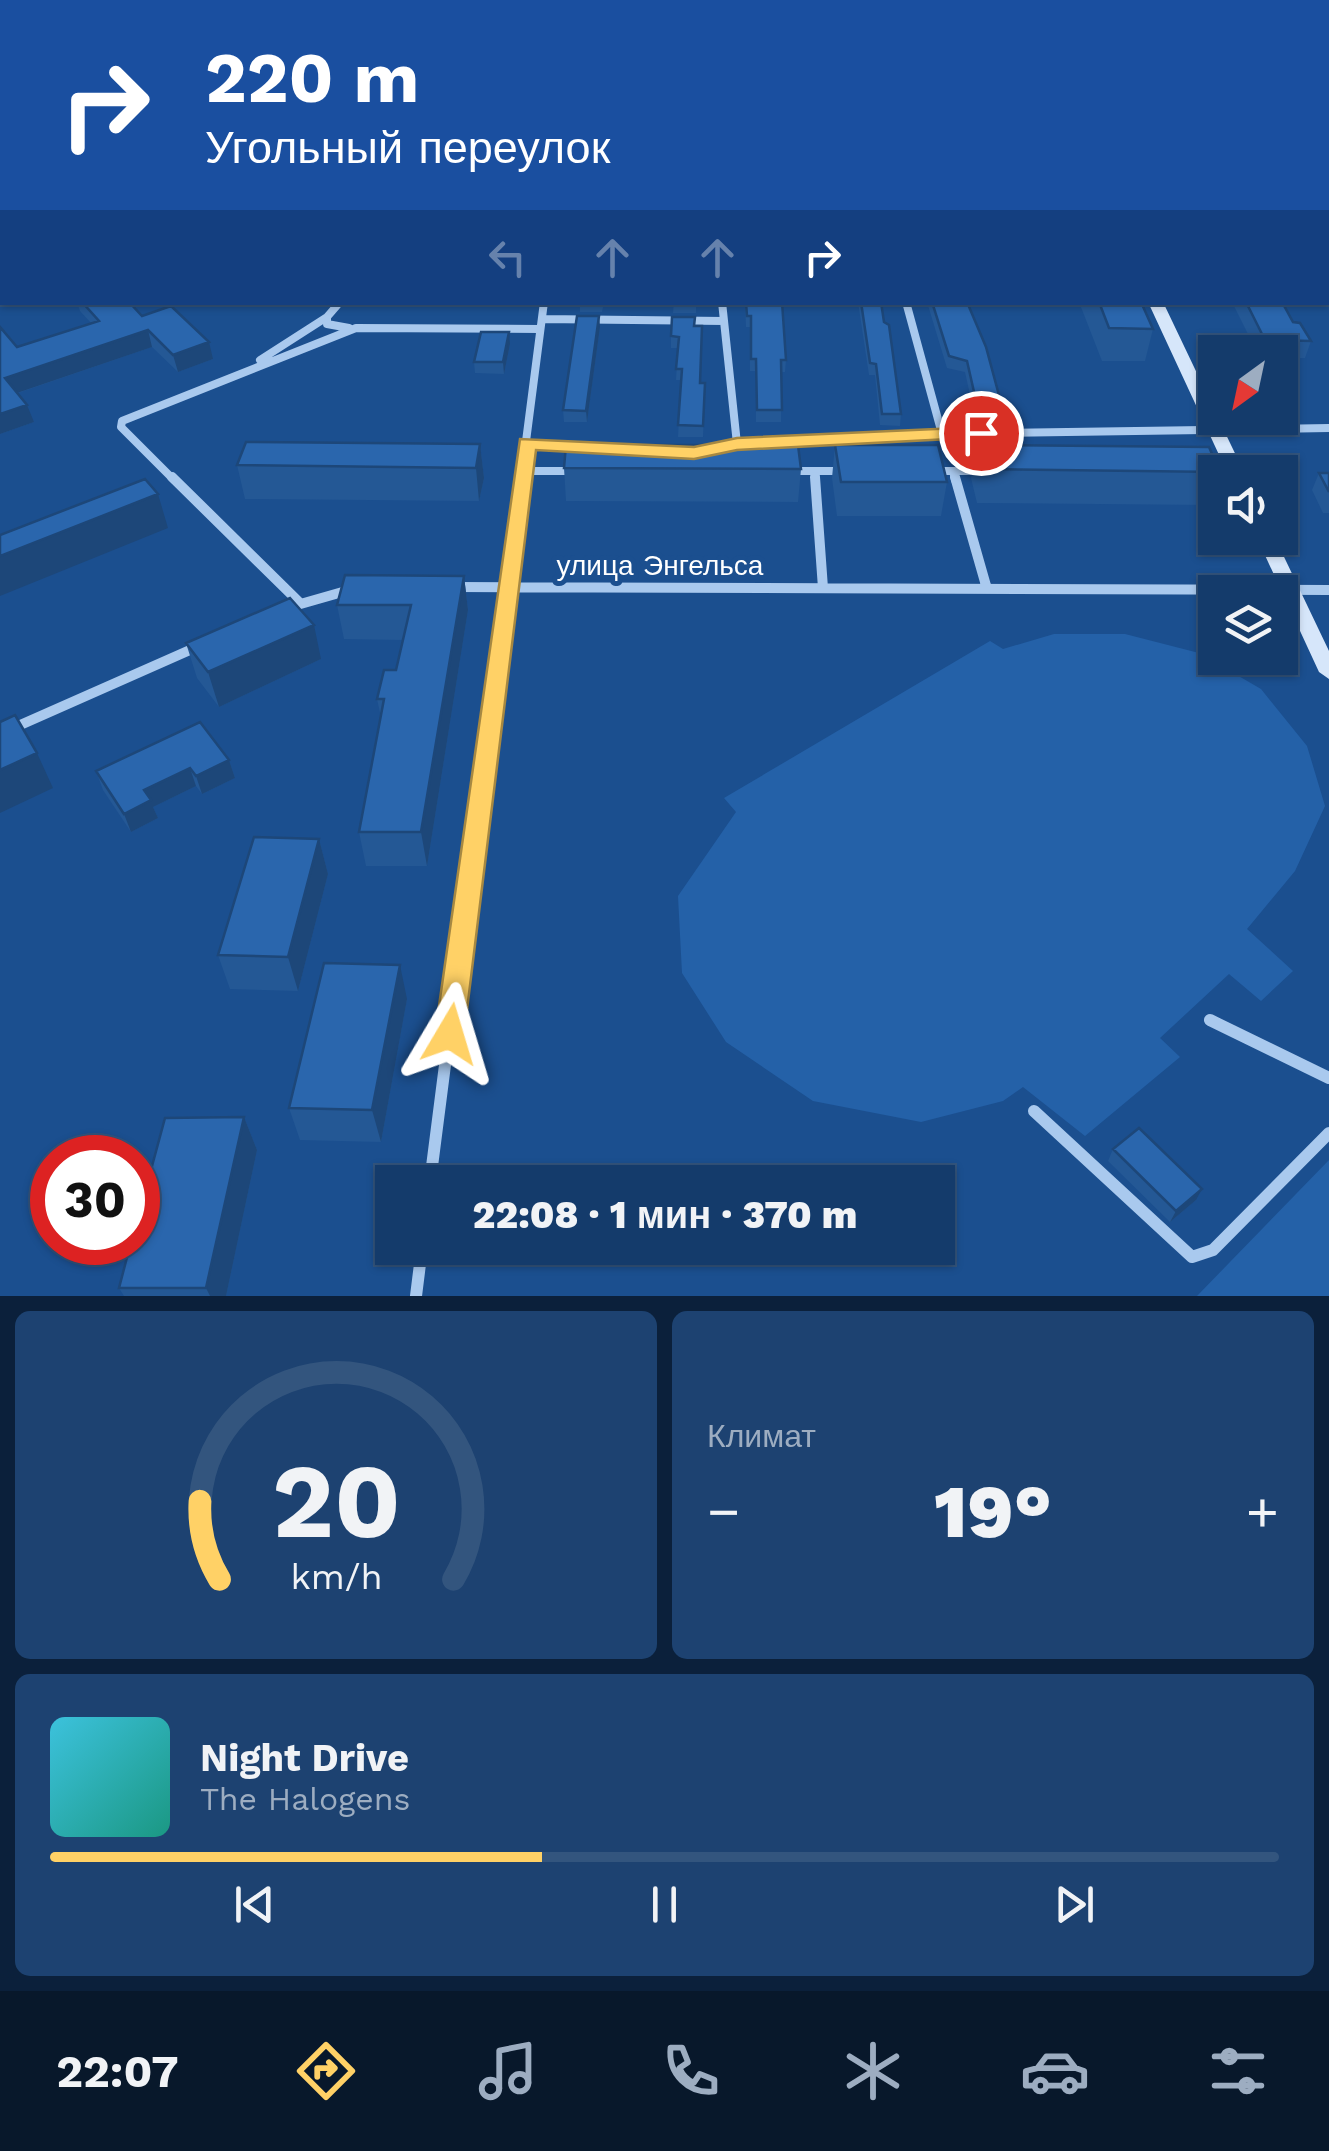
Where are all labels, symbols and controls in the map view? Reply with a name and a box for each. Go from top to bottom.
text: 220 m [205,37,419,119]
icon: right [40,40,170,170]
text: Угольный переулок [205,121,610,174]
icon: left [480,230,535,285]
icon: ahead [585,230,640,285]
icon: ahead [690,230,745,285]
icon: right [795,230,850,285]
north arrow [1198,335,1298,435]
map controls [1198,335,1298,675]
pin [939,391,1024,476]
icon: arrive [954,406,1009,461]
button: sound [1198,455,1298,555]
street label: улица Энгельса [557,549,764,582]
button: layers [1198,575,1298,675]
position arrow [398,982,502,1086]
speed limit sign: 30 [30,1135,160,1265]
text: 22:08 · 1 мин · 370 m [473,1193,857,1237]
text: Климат [707,1417,816,1455]
text: 20 [272,1440,400,1562]
text: 19° [934,1467,1052,1555]
text: − [707,1479,740,1543]
text: + [1246,1479,1279,1543]
text: km/h [290,1556,382,1598]
text: Night Drive [200,1736,409,1780]
text: The Halogens [200,1780,410,1818]
icon: previous [227,1877,282,1932]
icon: pause [637,1877,692,1932]
icon: next [1047,1877,1102,1932]
icon: directions [291,2036,361,2106]
icon: music [473,2036,543,2106]
icon: phone [656,2036,726,2106]
icon: climate [838,2036,908,2106]
icon: car [1020,2036,1090,2106]
icon: filters [1203,2036,1273,2106]
text: 22:07 [56,2045,179,2098]

